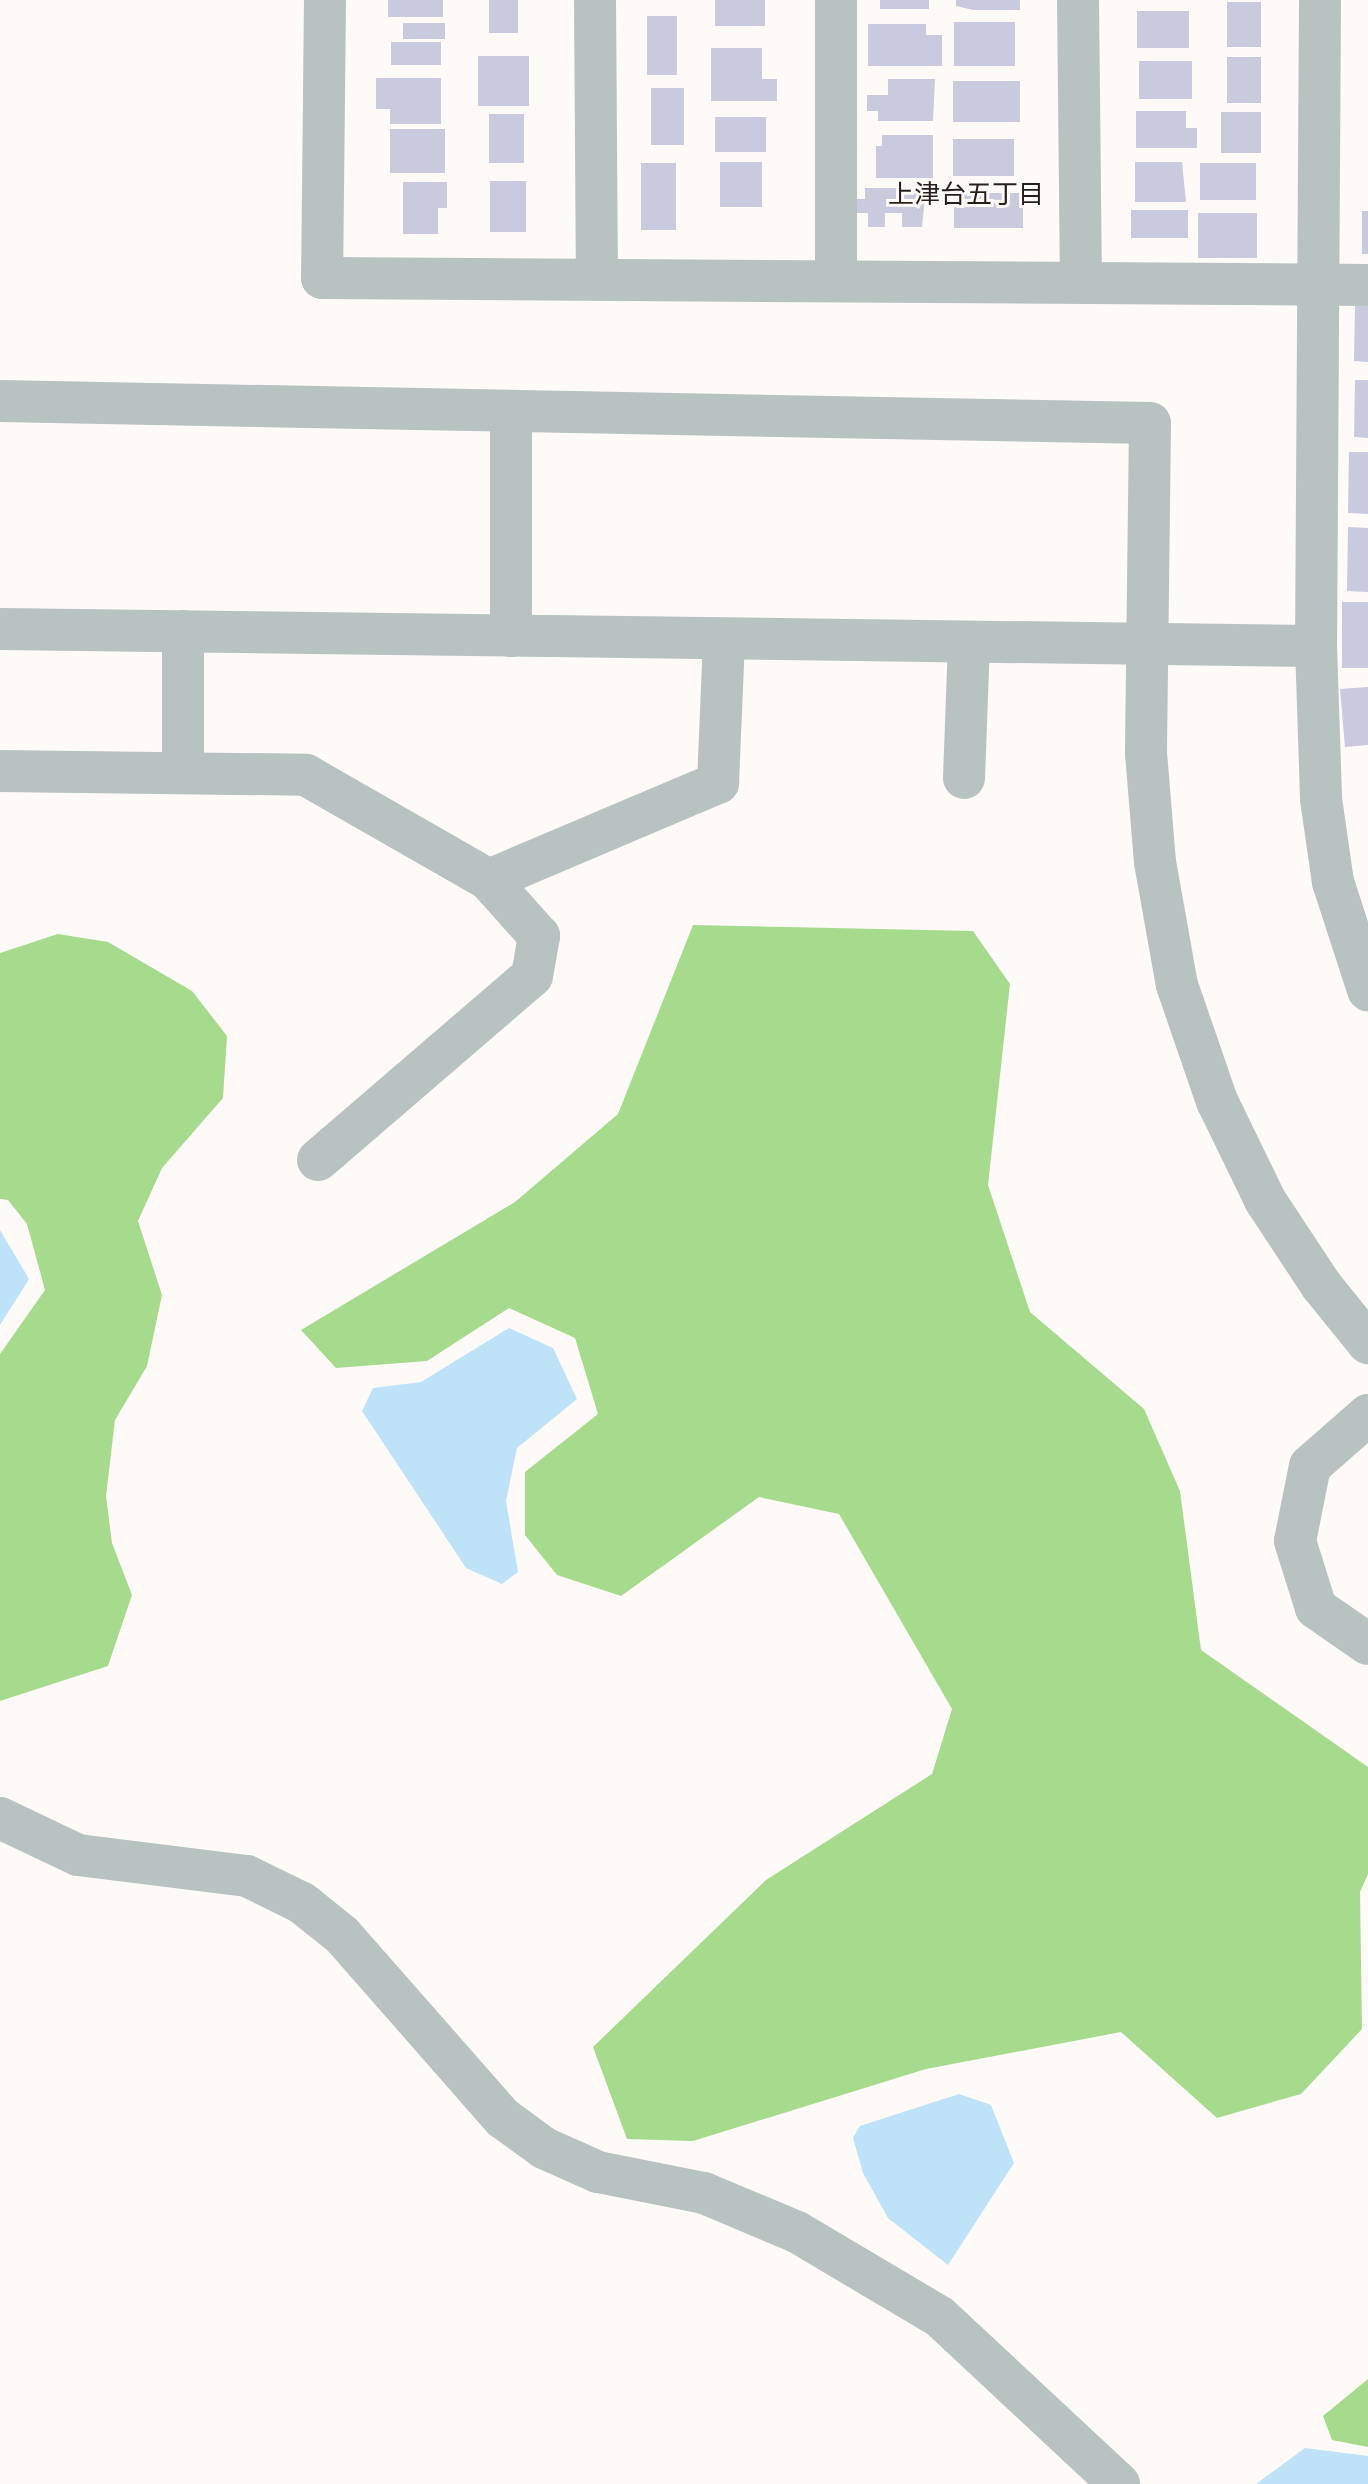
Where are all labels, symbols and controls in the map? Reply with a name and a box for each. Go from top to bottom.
district label: 上津台五丁目 [888,176,1044,208]

